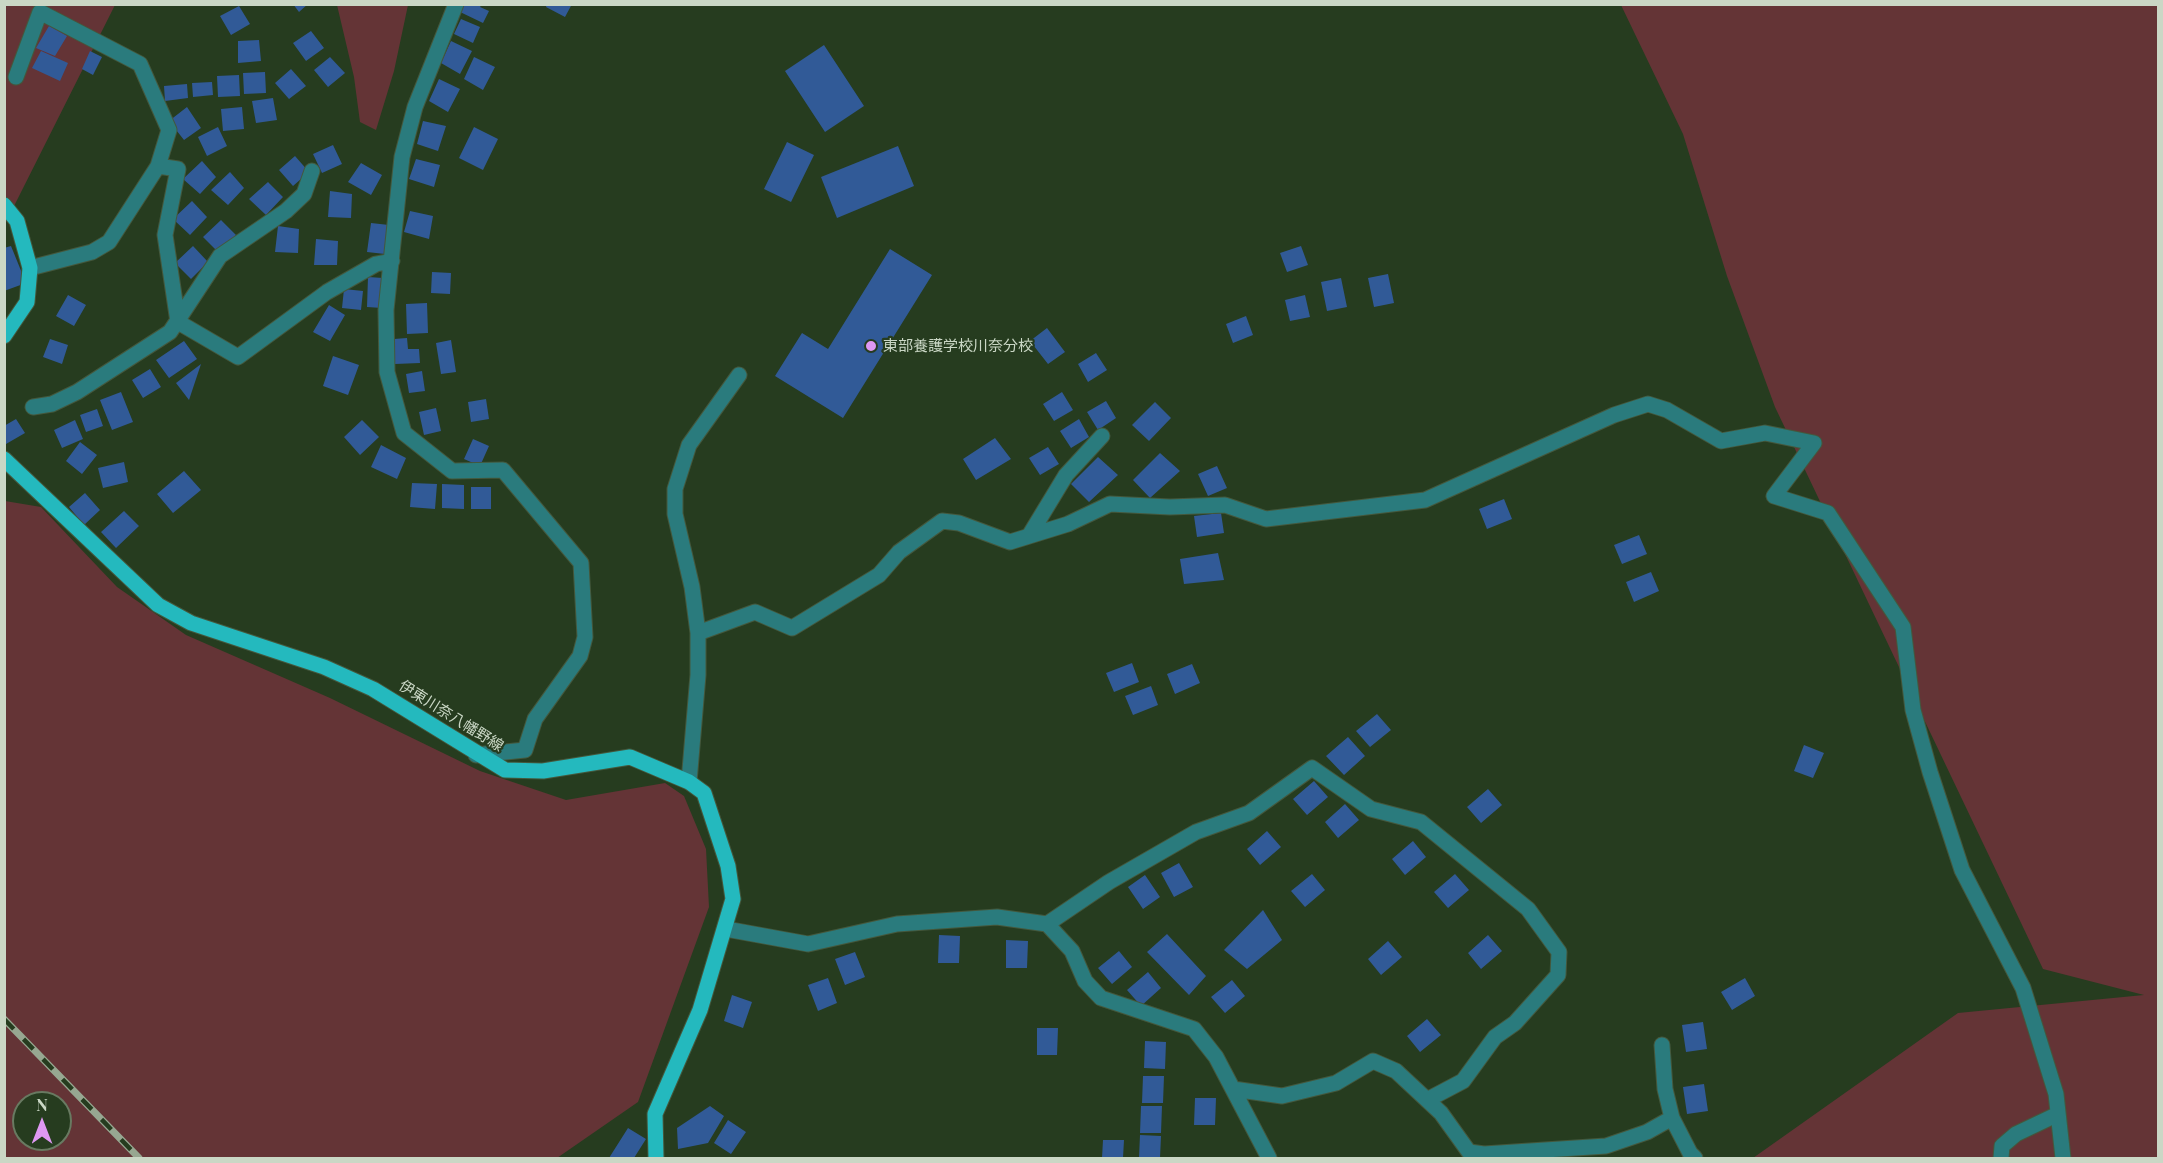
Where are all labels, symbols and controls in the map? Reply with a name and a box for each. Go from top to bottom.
place label: 東部養護学校川奈分校 [883,337,1033,355]
marker: 東部養護学校川奈分校 [864,339,878,353]
street label: 伊東川奈八幡野線 [395,677,507,755]
north arrow [12,1091,72,1151]
text: N [36,1094,48,1115]

